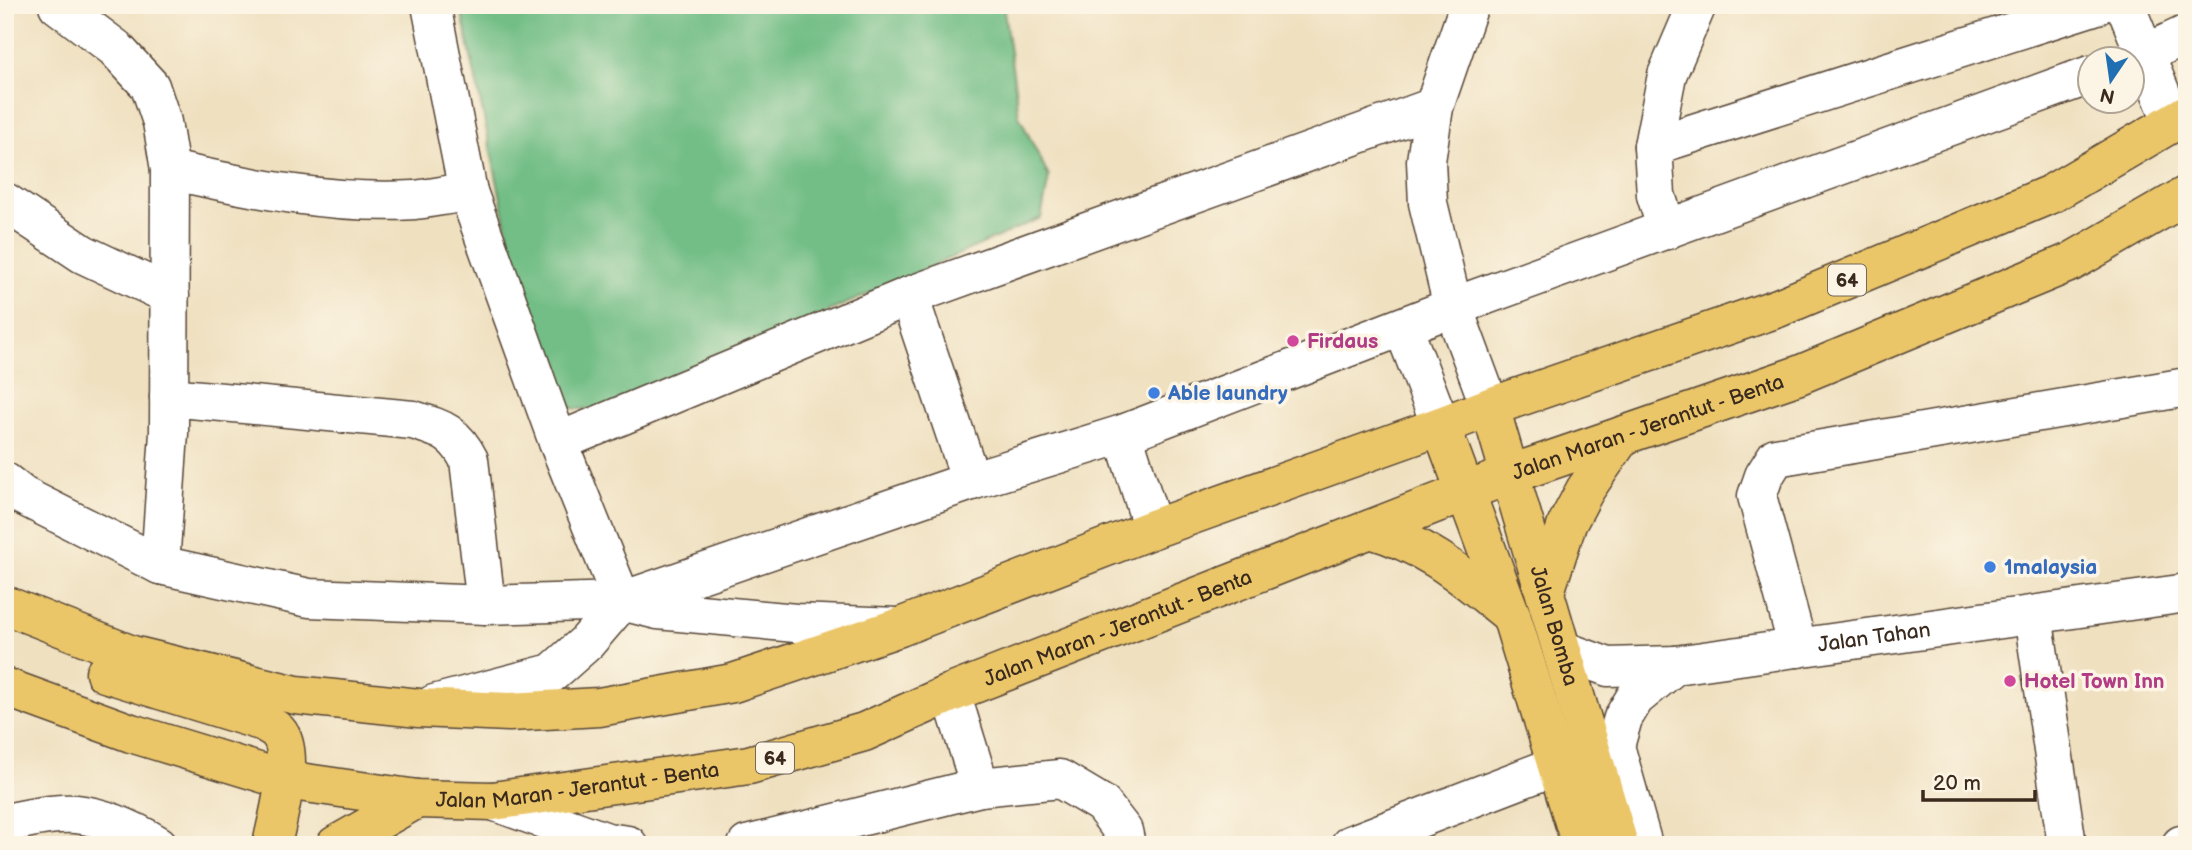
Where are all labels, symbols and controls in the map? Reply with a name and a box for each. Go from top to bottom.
north arrow [2076,46,2146,116]
text: N [2098,82,2117,108]
road number: 64 [1828,264,1866,296]
place label: Firdaus [1307,329,1378,354]
marker: Firdaus [1285,333,1301,349]
street label: Jalan Maran - Jerantut - Benta [1509,369,1787,486]
place label: Able laundry [1167,381,1288,406]
marker: Able laundry [1146,385,1162,401]
place label: 1malaysia [2004,555,2097,580]
marker: 1malaysia [1982,559,1998,575]
street label: Jalan Bomba [1524,563,1583,689]
street label: Jalan Maran - Jerantut - Benta [980,565,1256,692]
street label: Jalan Tahan [1816,617,1932,658]
place label: Hotel Town Inn [2024,669,2165,694]
marker: Hotel Town Inn [2002,673,2018,689]
road number: 64 [756,743,794,774]
street label: Jalan Maran - Jerantut - Benta [435,757,721,814]
scale bar [1923,759,2035,803]
text: 20 m [1933,771,1981,796]

